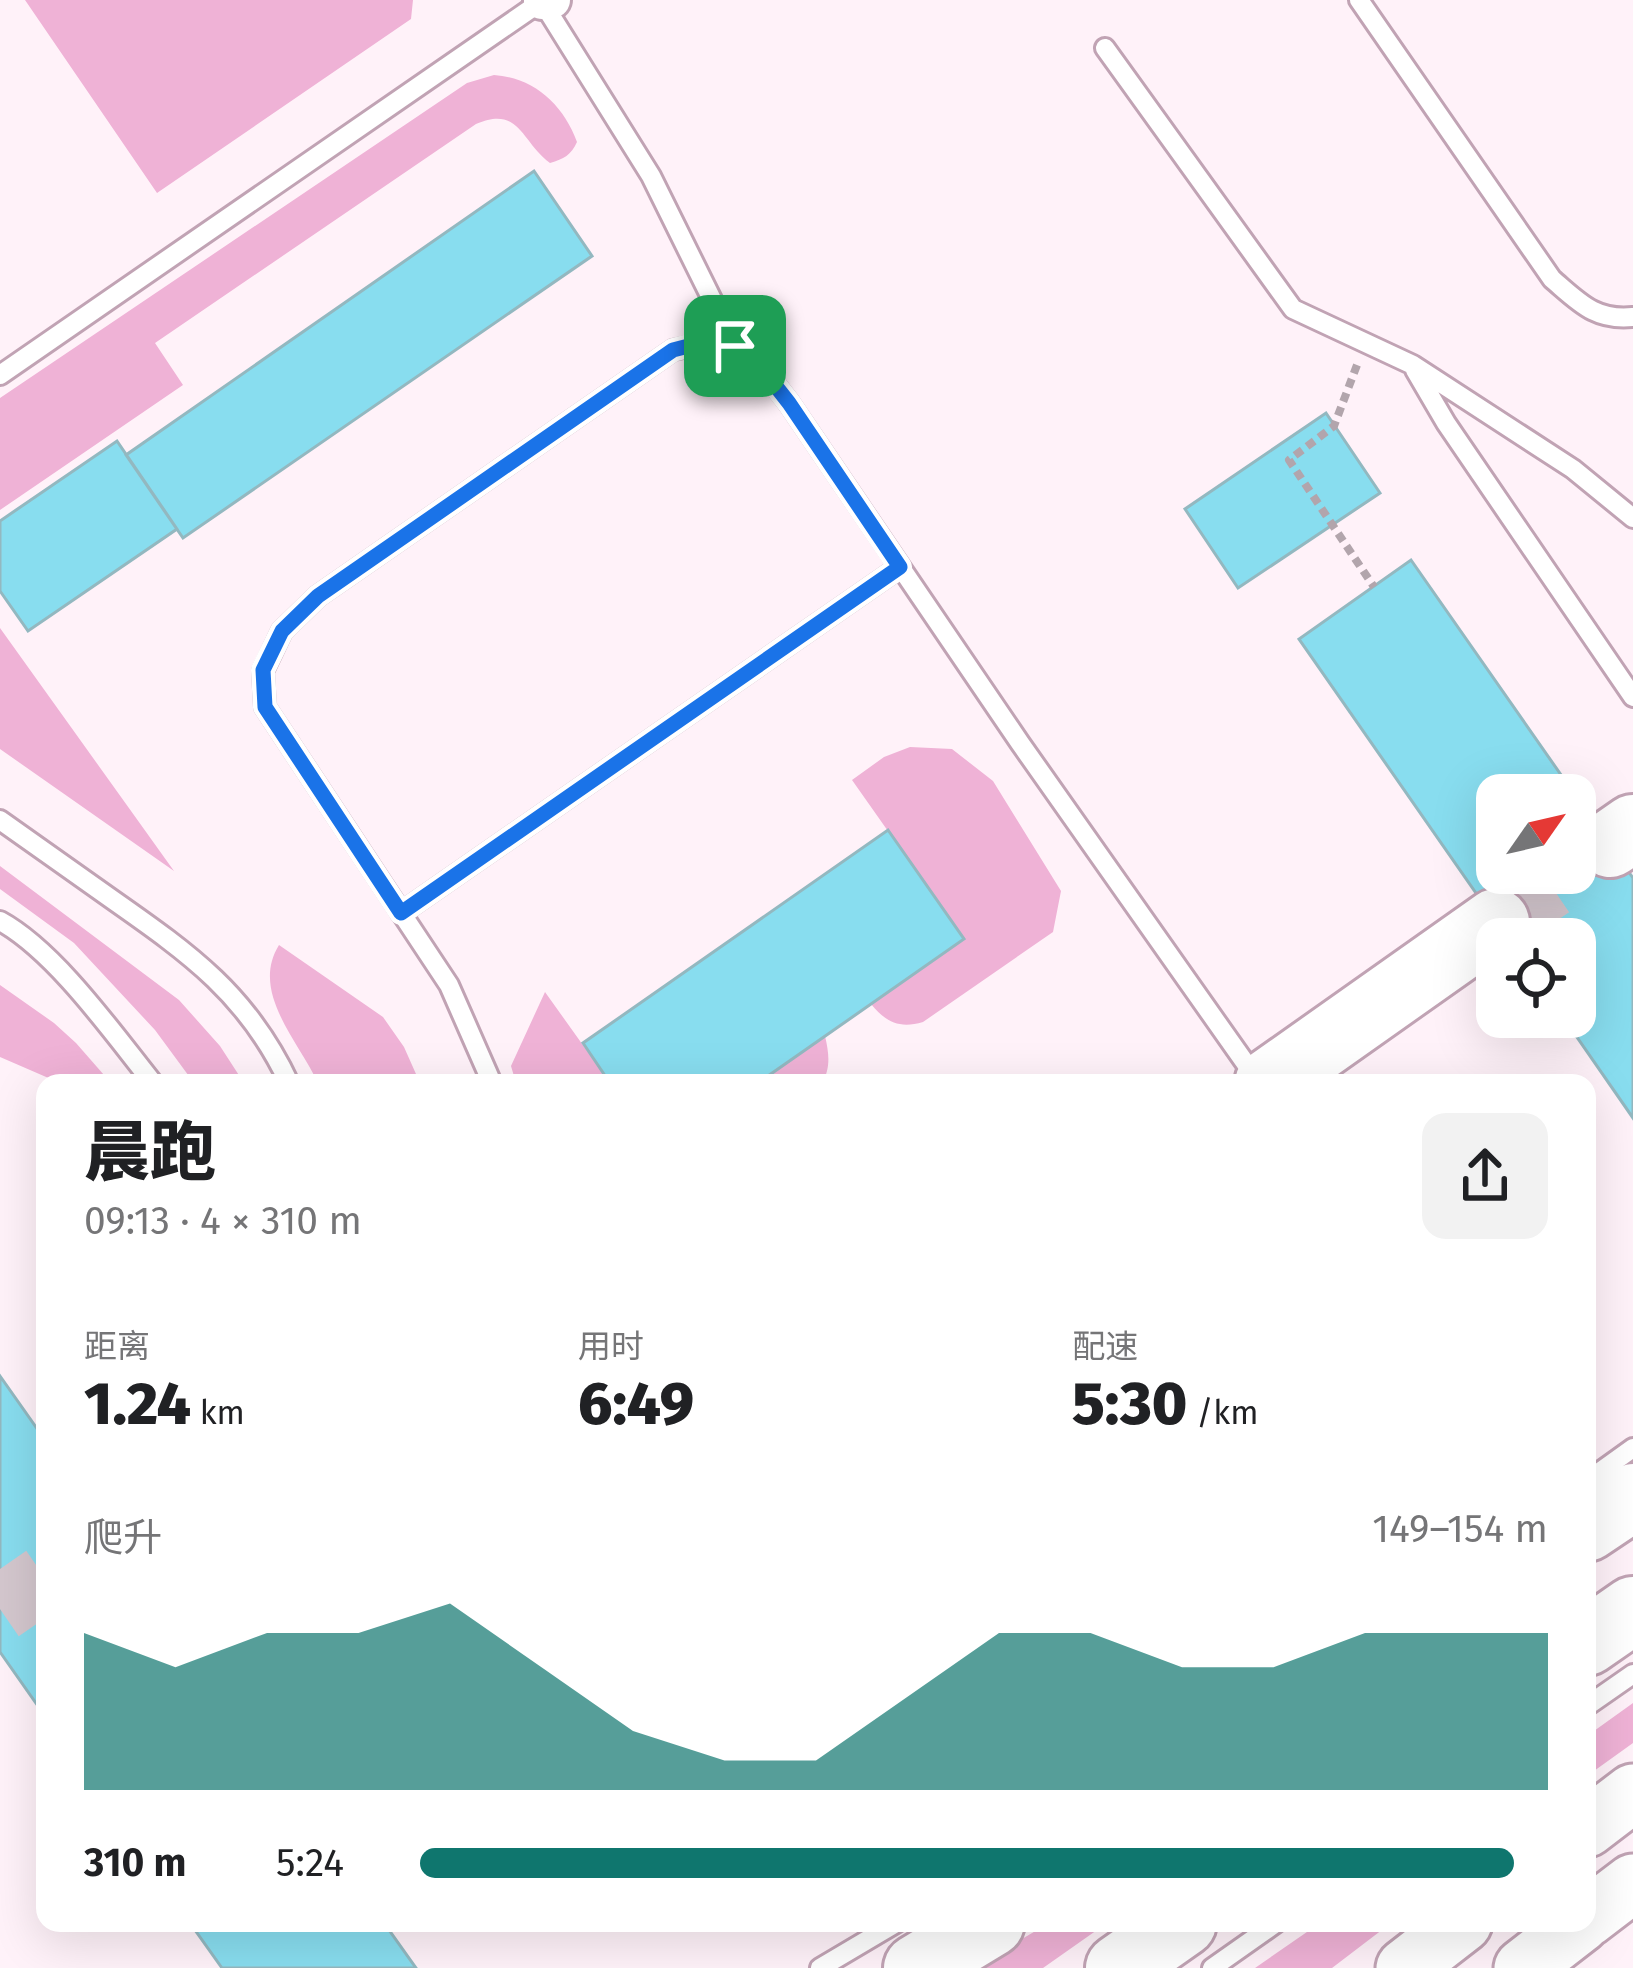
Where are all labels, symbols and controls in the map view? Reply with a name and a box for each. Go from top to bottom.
pin [684,295,786,397]
icon: arrive [702,313,768,379]
north arrow [1476,774,1596,894]
map controls [1476,774,1596,1038]
button: locate [1476,918,1596,1038]
text: 晨跑 [84,1113,216,1192]
button: share [1422,1113,1548,1239]
text: 09:13 · 4 × 310 m [84,1198,362,1244]
text: 距离 [84,1327,150,1367]
text: 用时 [578,1327,644,1367]
text: 配速 [1072,1327,1138,1367]
text: 1.24 [84,1368,191,1440]
text: 6:49 [578,1368,694,1440]
text: 5:30 [1072,1368,1187,1440]
text: km [191,1393,245,1433]
text: /km [1187,1393,1259,1433]
text: 149–154 m [1372,1506,1548,1552]
text: 爬升 [84,1515,162,1561]
text: 310 m [84,1840,187,1886]
text: 5:24 [276,1840,344,1886]

